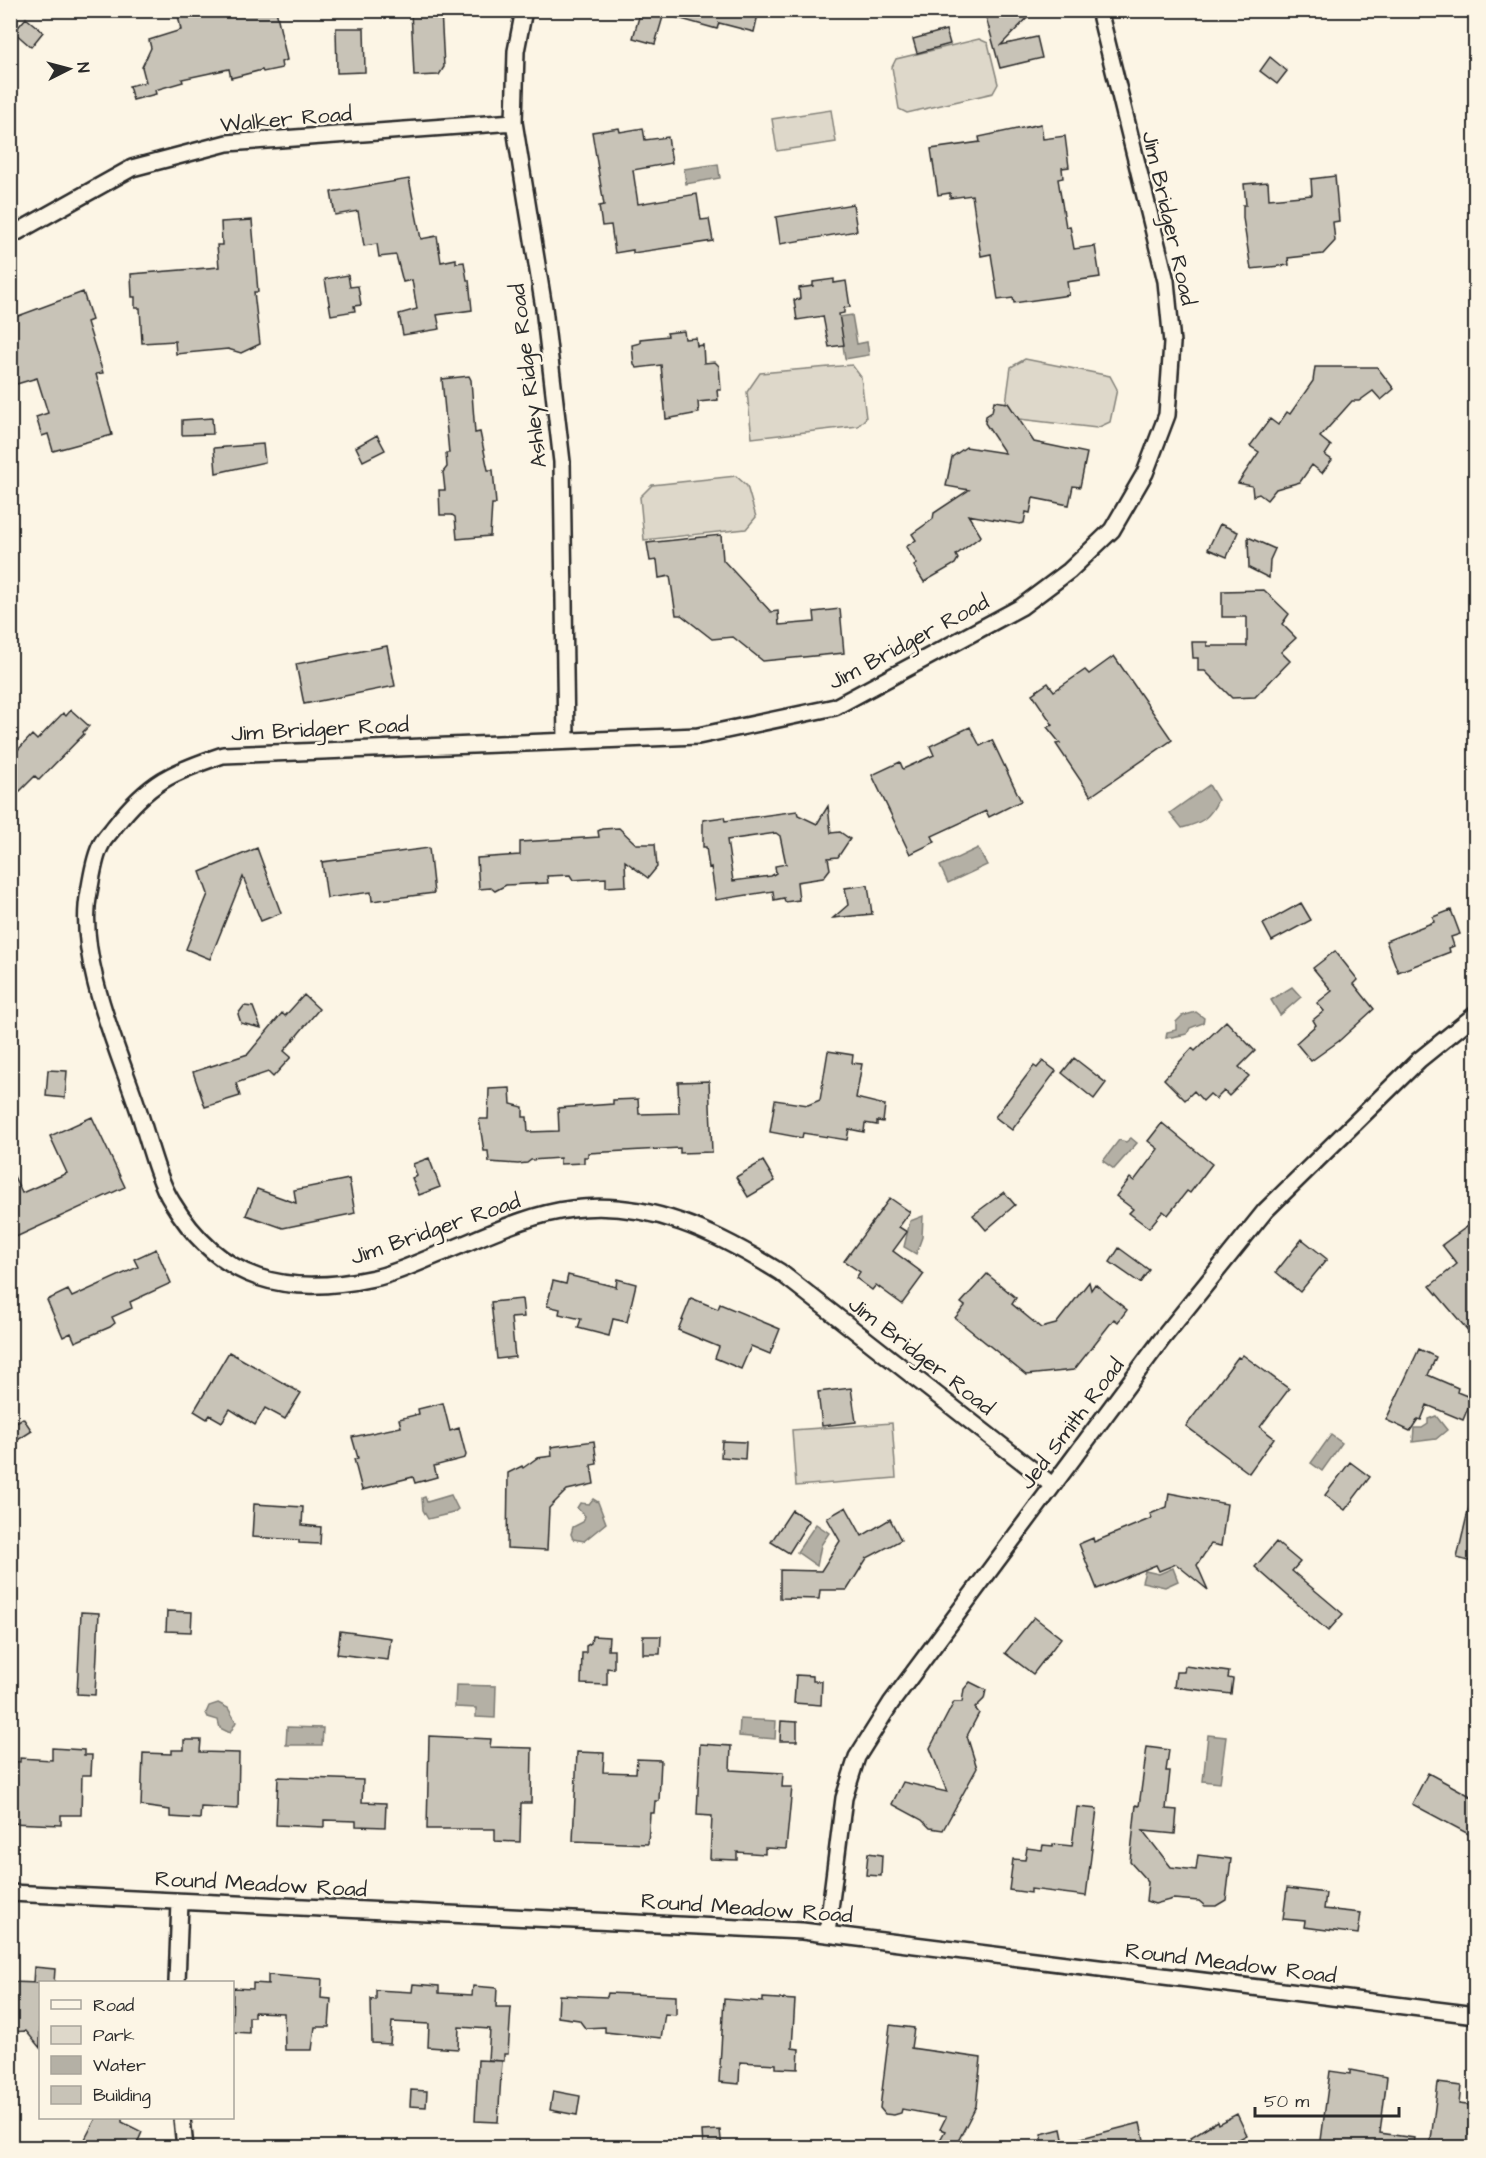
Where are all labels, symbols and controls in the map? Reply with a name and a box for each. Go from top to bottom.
north arrow [39,39,99,99]
text: N [71,61,94,74]
street label: Walker Road [219,98,353,141]
street label: Jim Bridger Road [1132,128,1204,309]
street label: Ashley Ridge Road [502,282,556,470]
street label: Jim Bridger Road [823,587,995,699]
street label: Jim Bridger Road [230,709,410,751]
street label: Jim Bridger Road [346,1186,525,1274]
street label: Jim Bridger Road [841,1289,1001,1424]
street label: Jed Smith Road [1012,1352,1132,1496]
street label: Round Meadow Road [154,1863,368,1906]
street label: Round Meadow Road [640,1886,854,1931]
street label: Round Meadow Road [1124,1935,1338,1992]
legend [39,1981,234,2119]
text: Road [93,1993,134,2018]
text: Park [93,2023,135,2048]
text: Water [93,2053,146,2078]
scale bar [1255,2080,1399,2118]
text: Building [93,2083,151,2109]
text: 50 m [1264,2089,1309,2114]

